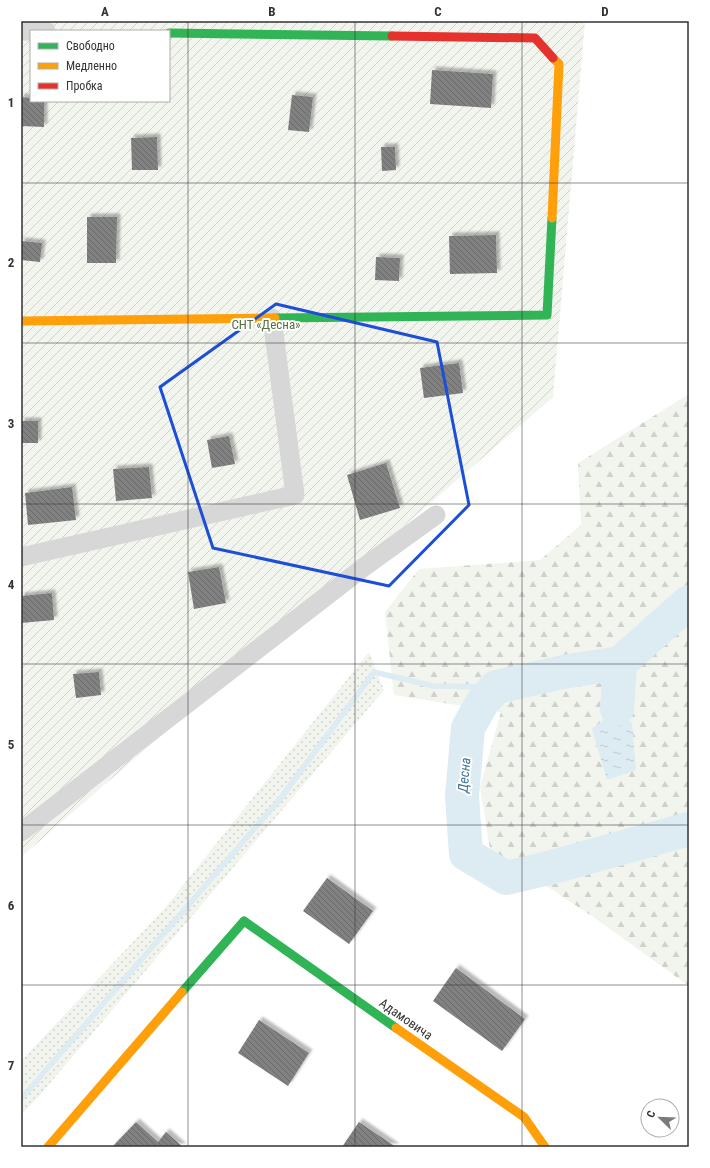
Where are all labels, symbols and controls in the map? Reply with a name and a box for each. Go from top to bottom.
text: A [101,4,109,19]
text: B [268,4,276,19]
text: C [434,4,442,19]
text: D [601,4,609,19]
legend [30,30,170,102]
text: Свободно [66,39,115,53]
text: Медленно [66,59,117,73]
text: Пробка [66,79,103,93]
text: 1 [8,95,14,110]
text: 2 [8,255,15,270]
park label: СНТ «Десна» [231,317,301,332]
text: 3 [8,416,14,431]
text: 4 [8,577,15,592]
text: 5 [8,737,15,752]
water label: Десна [454,757,473,794]
text: 6 [8,898,15,913]
street label: Адамовича [377,995,435,1043]
text: 7 [8,1058,15,1073]
north arrow [640,1098,680,1138]
text: С [644,1109,658,1120]

